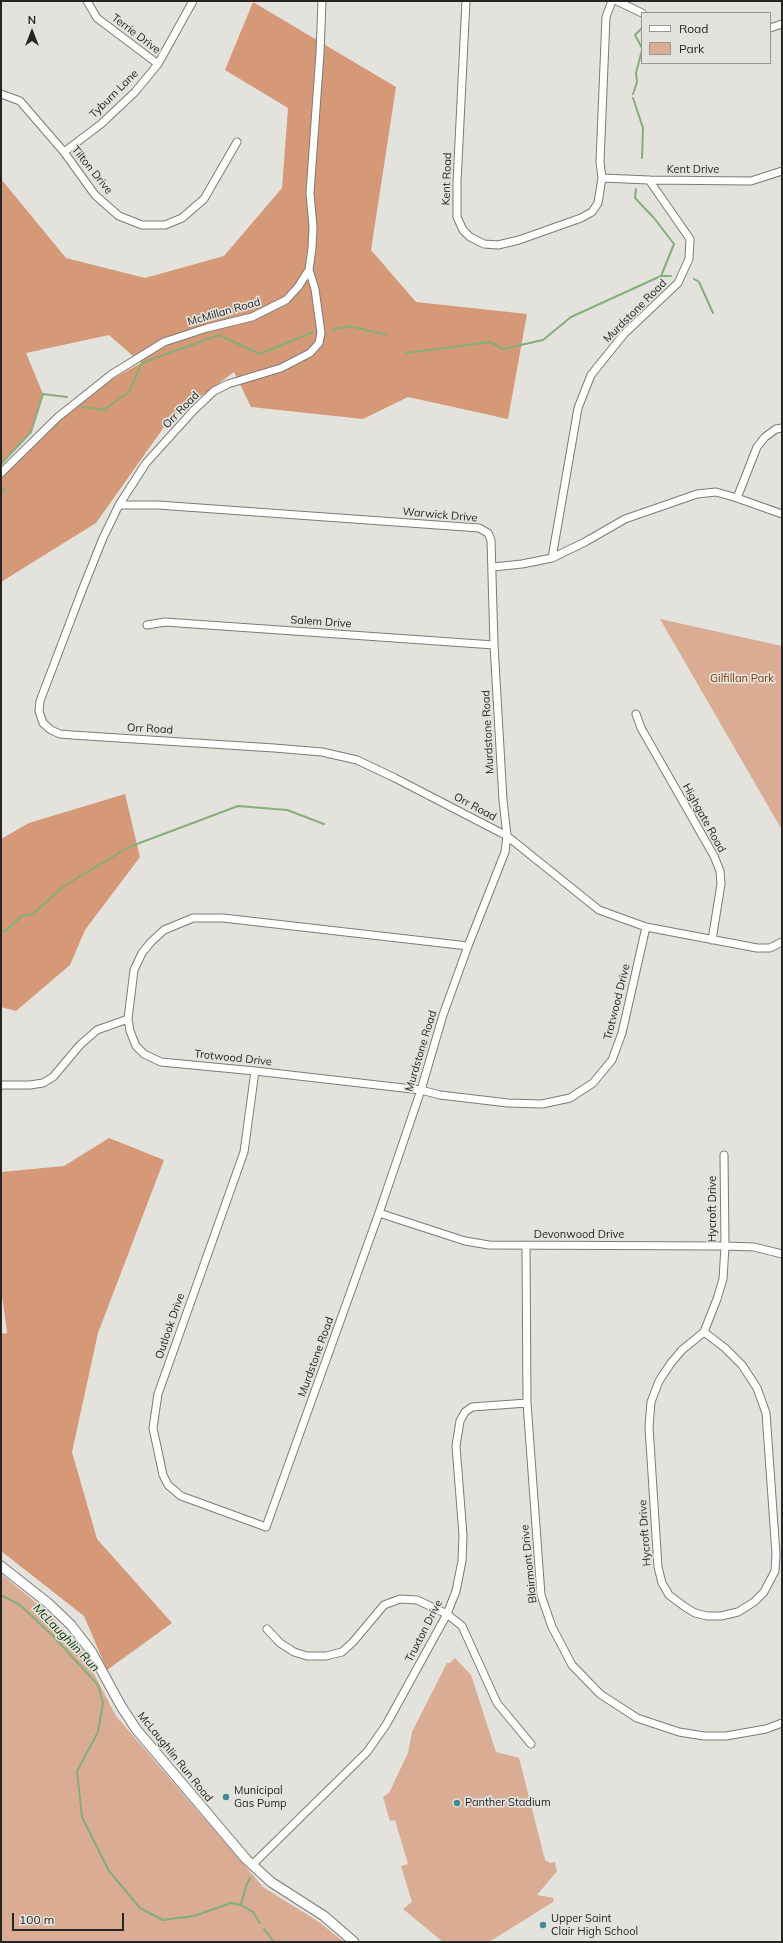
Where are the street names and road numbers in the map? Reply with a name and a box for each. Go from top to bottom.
street label: Terrie Drive [109,11,163,57]
street label: Tyburn Lane [87,67,141,121]
street label: Tilton Drive [69,143,115,197]
street label: Kent Road [439,152,455,206]
street label: Kent Drive [667,163,719,177]
street label: Murdstone Road [601,277,669,345]
street label: McMillan Road [186,295,262,329]
street label: Orr Road [160,389,202,431]
street label: Warwick Drive [402,505,478,525]
street label: Salem Drive [290,613,352,631]
street label: Murdstone Road [479,690,497,774]
street label: Orr Road [127,721,173,737]
street label: Highgate Road [680,781,728,855]
street label: Orr Road [451,790,499,824]
street label: Trotwood Drive [601,963,633,1041]
street label: Murdstone Road [402,1009,440,1093]
street label: Trotwood Drive [194,1047,272,1069]
street label: Hycroft Drive [706,1176,720,1242]
street label: Devonwood Drive [534,1228,624,1242]
street label: Outlook Drive [153,1291,187,1361]
street label: Murdstone Road [295,1315,337,1399]
street label: Hycroft Drive [636,1499,654,1567]
street label: Blairmont Drive [518,1524,540,1604]
street label: Truxton Drive [403,1598,445,1664]
street label: McLaughlin Run Road [135,1709,215,1805]

